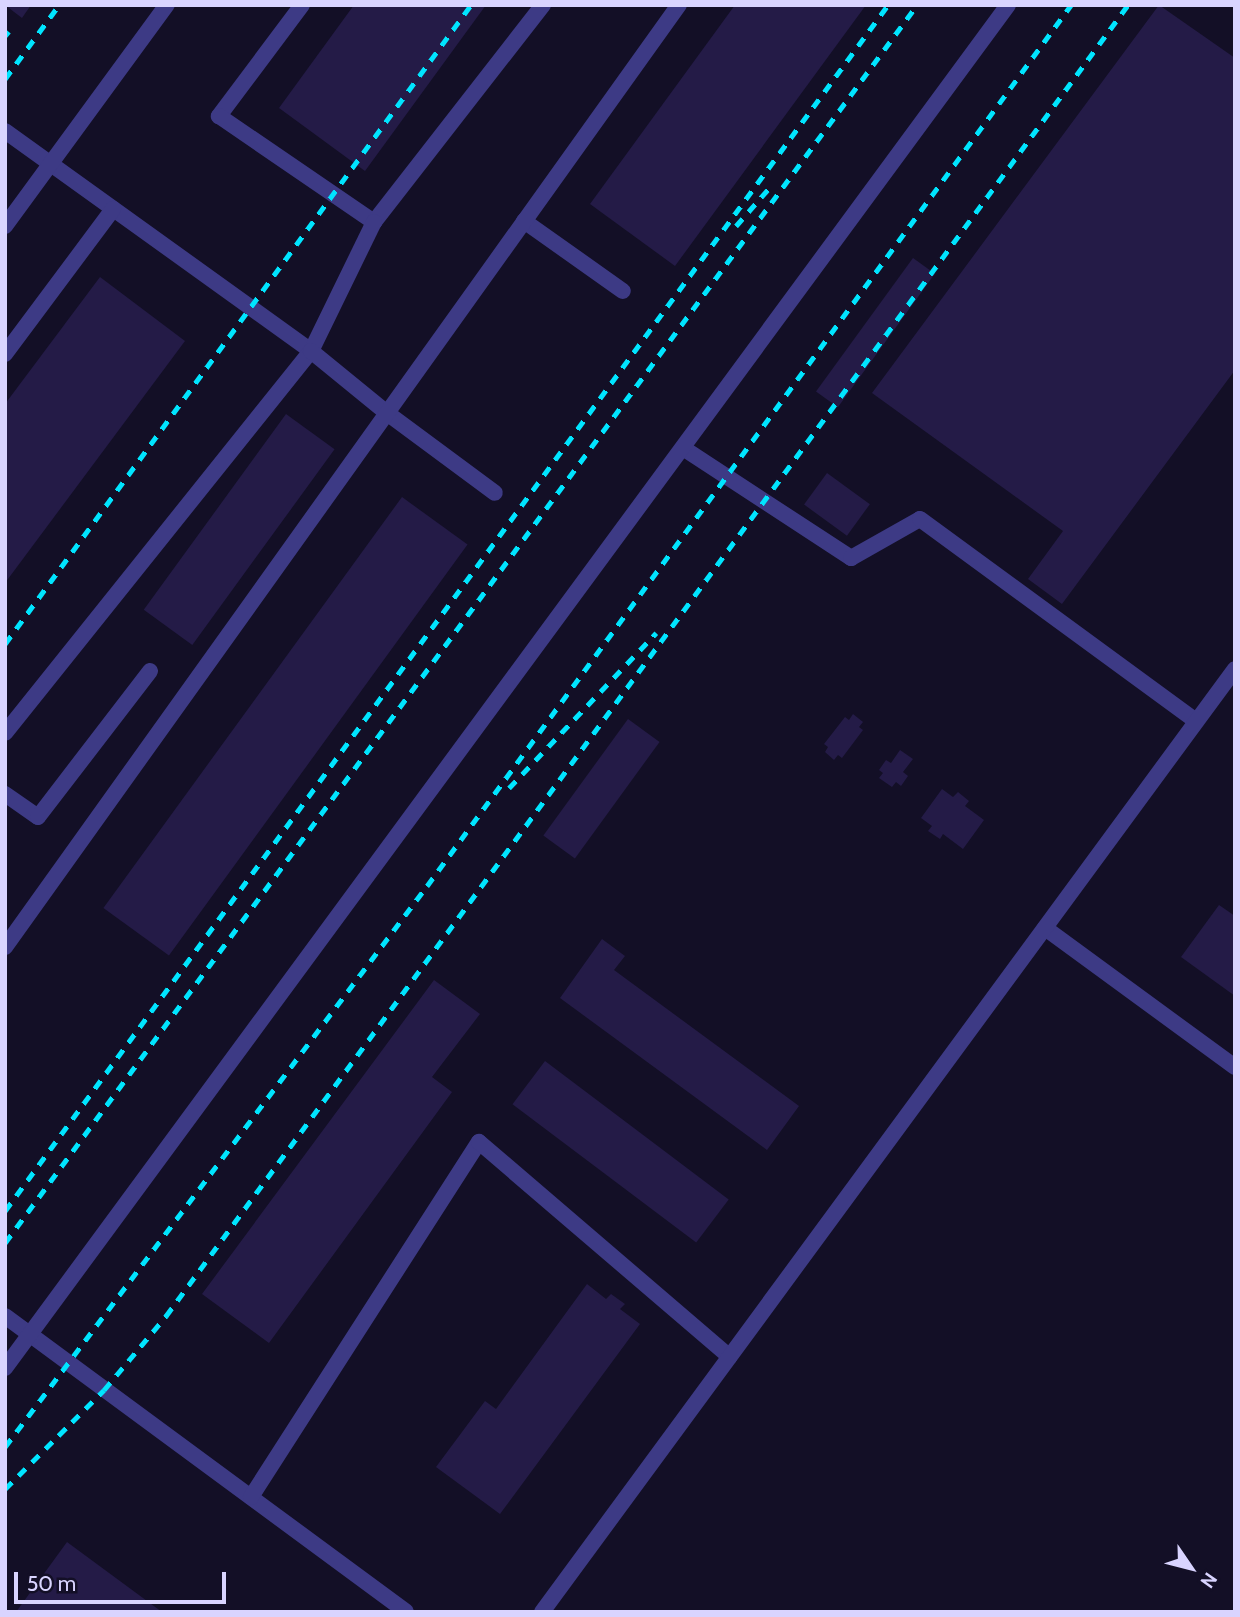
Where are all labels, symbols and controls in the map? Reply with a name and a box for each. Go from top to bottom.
north arrow [1156,1533,1226,1603]
scale bar [18,1558,229,1602]
text: N [1195,1568,1222,1592]
text: 50 m [27,1571,76,1596]

